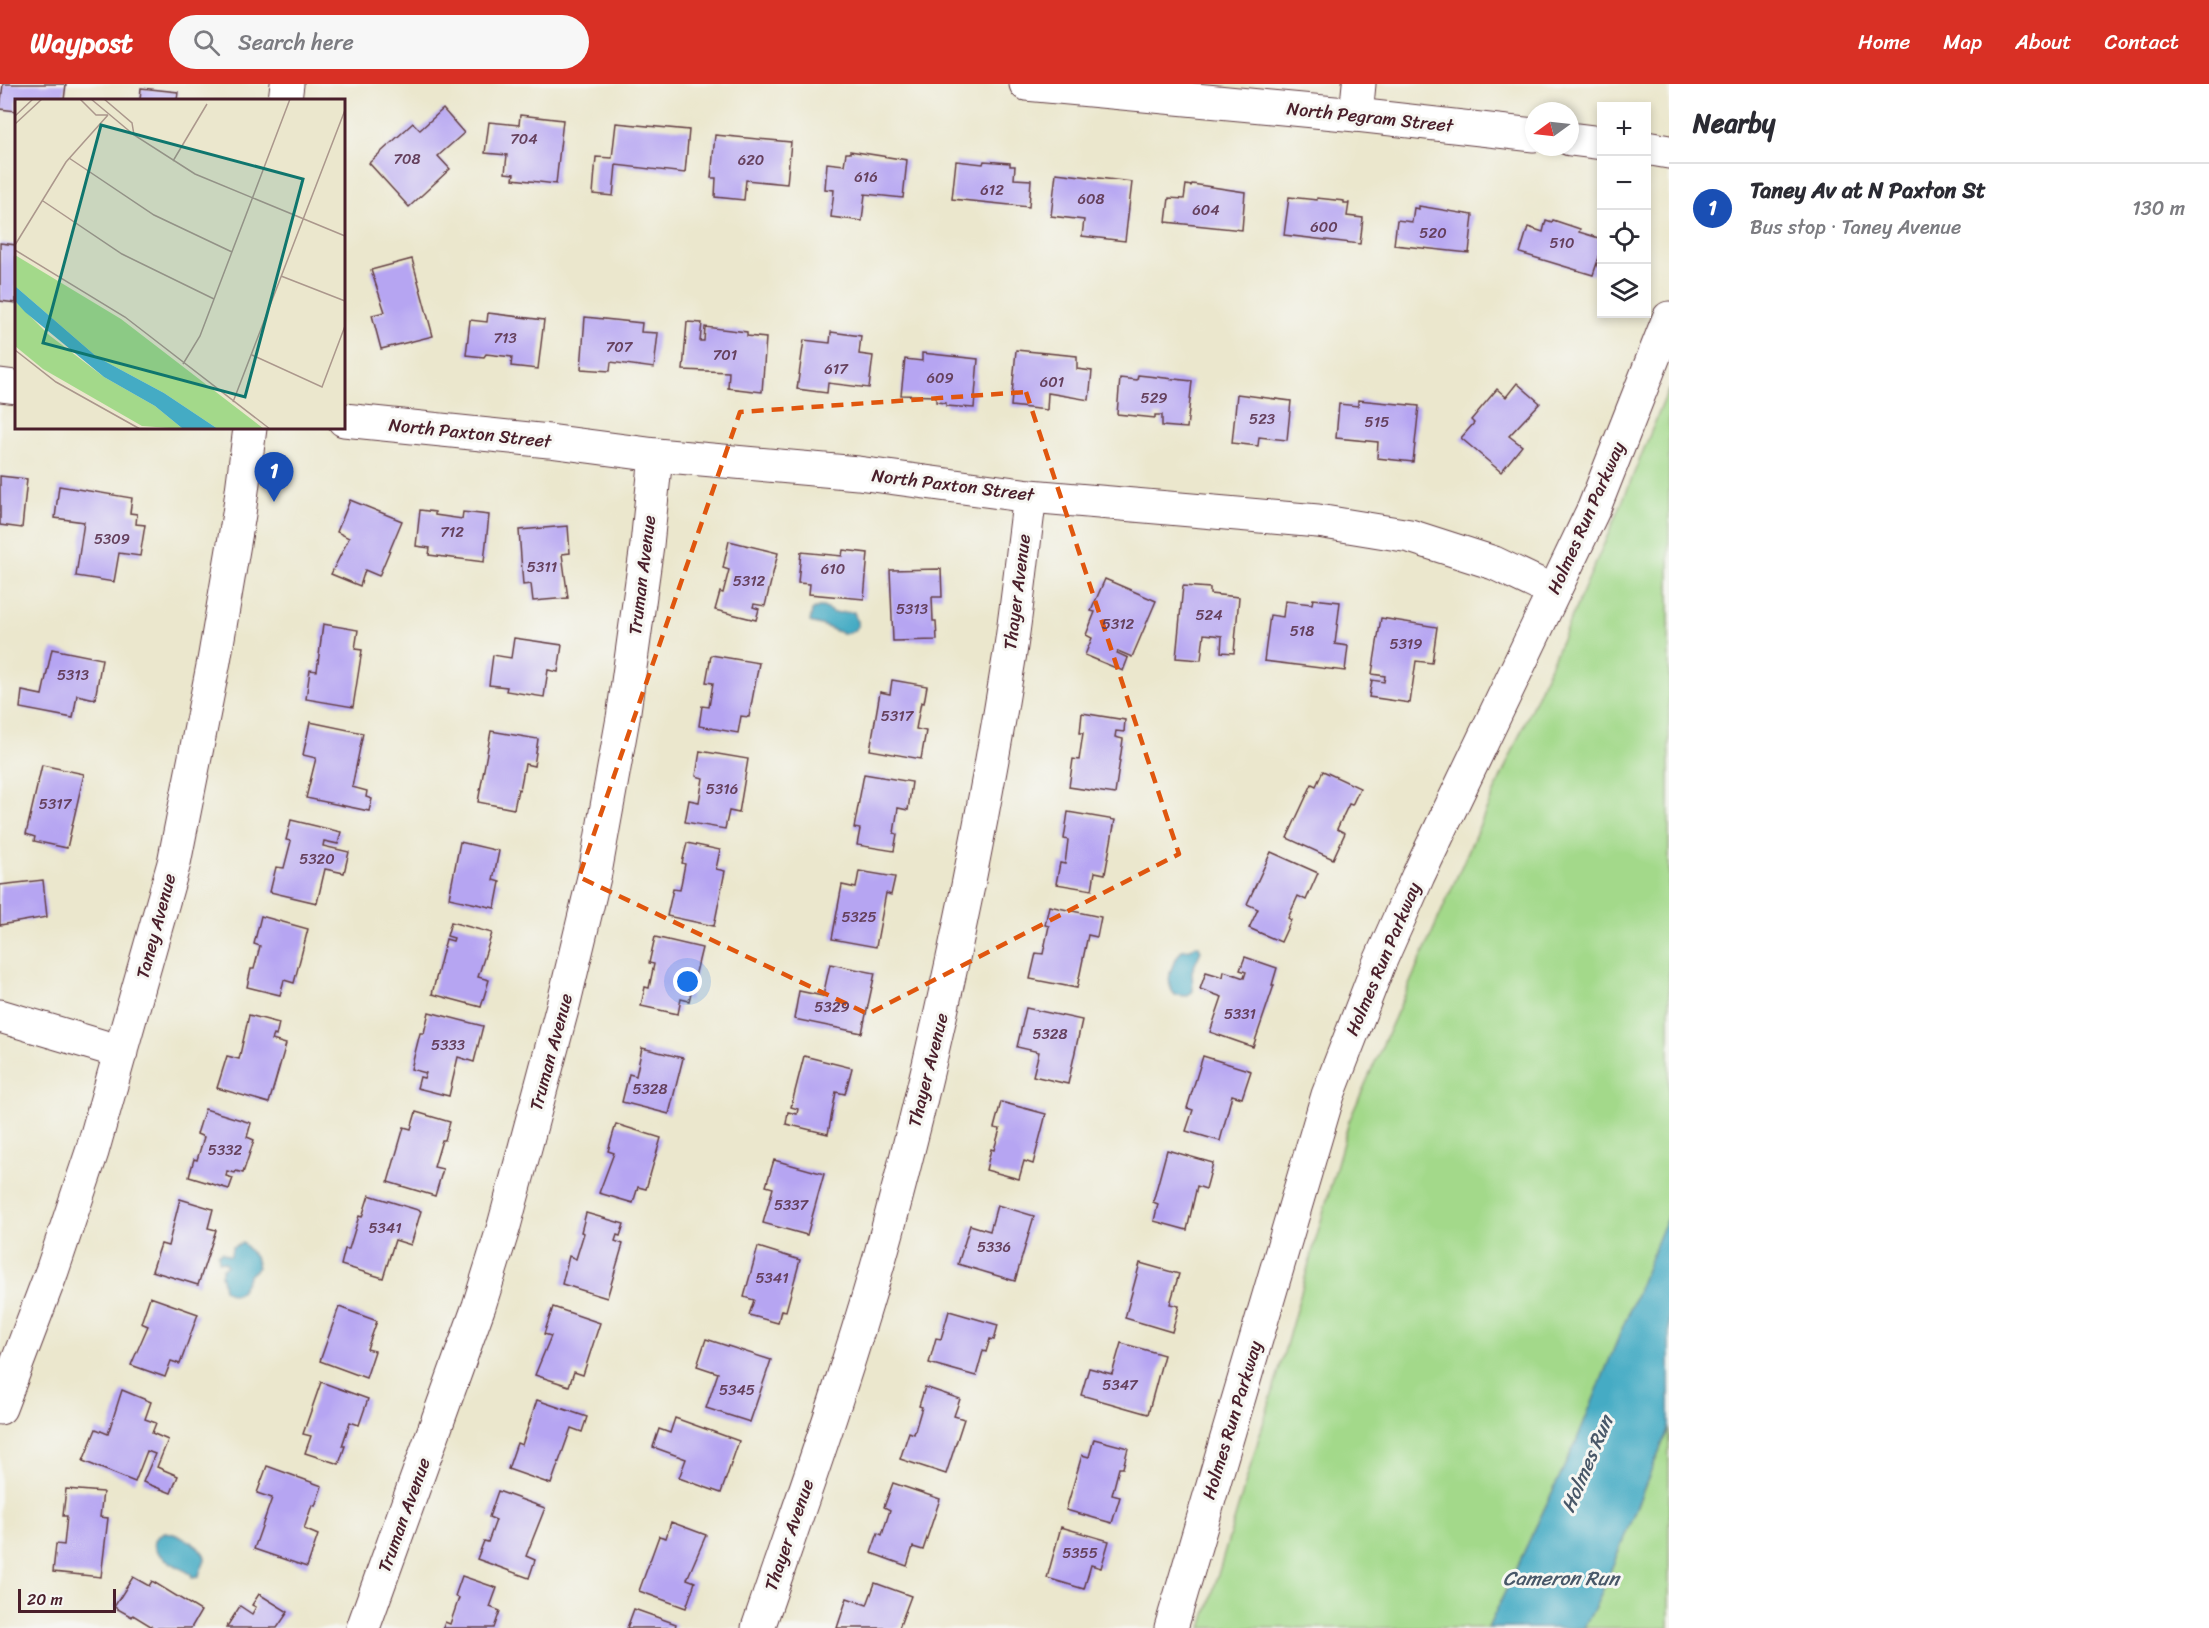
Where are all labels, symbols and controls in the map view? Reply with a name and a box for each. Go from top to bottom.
search box [169,15,589,69]
text: Waypost [30,18,133,67]
text: Search here [238,23,354,62]
text: Home [1858,23,1910,61]
text: Map [1943,23,1982,61]
text: About [2015,23,2072,61]
text: Contact [2105,23,2179,61]
icon: search [190,26,223,59]
street label: North Pegram Street [1285,92,1456,142]
inset map [15,99,345,429]
text: Nearby [1693,100,1775,146]
north arrow [1525,102,1579,156]
map controls [1597,102,1651,318]
button: + [1597,102,1651,156]
house number: 704 [510,126,538,152]
house number: 708 [393,146,421,172]
house number: 620 [738,147,764,173]
button: − [1597,156,1651,210]
house number: 616 [854,164,878,190]
text: Taney Av at N Paxton St [1750,171,1986,210]
house number: 612 [980,177,1004,203]
house number: 608 [1077,186,1105,212]
text: 1 [1708,191,1717,226]
text: 130 m [2132,191,2185,226]
house number: 604 [1192,197,1220,223]
button: locate [1597,210,1651,264]
text: Bus stop · Taney Avenue [1750,210,1961,245]
house number: 600 [1310,214,1338,240]
house number: 520 [1419,220,1447,246]
house number: 510 [1549,230,1575,256]
button: layers [1597,264,1651,318]
house number: 713 [493,325,517,351]
house number: 707 [606,334,634,360]
house number: 701 [713,342,737,368]
house number: 617 [824,356,849,382]
house number: 609 [926,365,954,391]
house number: 601 [1040,369,1064,395]
house number: 529 [1140,385,1168,411]
house number: 523 [1249,406,1275,432]
street label: North Paxton Street [387,409,554,458]
house number: 515 [1365,409,1389,435]
street label: Holmes Run Parkway [1538,436,1634,600]
pin: 1 [254,452,294,502]
street label: North Paxton Street [870,459,1037,511]
street label: Truman Avenue [619,513,665,637]
house number: 712 [440,519,464,545]
house number: 5309 [94,526,130,552]
street label: Thayer Avenue [994,532,1040,652]
house number: 5311 [527,554,557,580]
house number: 610 [821,556,845,582]
house number: 5312 [733,568,766,594]
house number: 5313 [896,596,928,622]
house number: 524 [1195,602,1223,628]
house number: 5312 [1102,611,1135,637]
house number: 518 [1290,618,1314,644]
house number: 5319 [1389,631,1423,657]
house number: 5313 [57,662,89,688]
house number: 5317 [881,703,915,729]
house number: 5316 [706,776,738,802]
house number: 5317 [39,791,73,817]
house number: 5320 [299,846,335,872]
street label: Taney Avenue [127,870,185,982]
street label: Holmes Run Parkway [1336,876,1430,1041]
house number: 5325 [841,904,877,930]
your location [673,967,702,996]
street label: Truman Avenue [520,990,582,1114]
house number: 5329 [814,994,850,1020]
house number: 5331 [1224,1001,1256,1027]
street label: Thayer Avenue [898,1010,958,1130]
house number: 5328 [1032,1021,1068,1047]
house number: 5333 [431,1032,465,1058]
house number: 5328 [632,1076,668,1102]
house number: 5332 [208,1137,242,1163]
house number: 5337 [774,1192,810,1218]
house number: 5341 [368,1215,402,1241]
house number: 5336 [977,1234,1011,1260]
house number: 5341 [755,1265,789,1291]
street label: Holmes Run Parkway [1193,1336,1272,1503]
house number: 5347 [1102,1372,1139,1398]
house number: 5345 [719,1377,755,1403]
water label: Holmes Run [1551,1408,1624,1518]
street label: Truman Avenue [368,1453,440,1577]
street label: Thayer Avenue [755,1475,823,1595]
house number: 5355 [1062,1540,1098,1566]
water label: Cameron Run [1503,1561,1621,1596]
text: 20 m [27,1585,63,1614]
scale bar [18,1586,116,1614]

